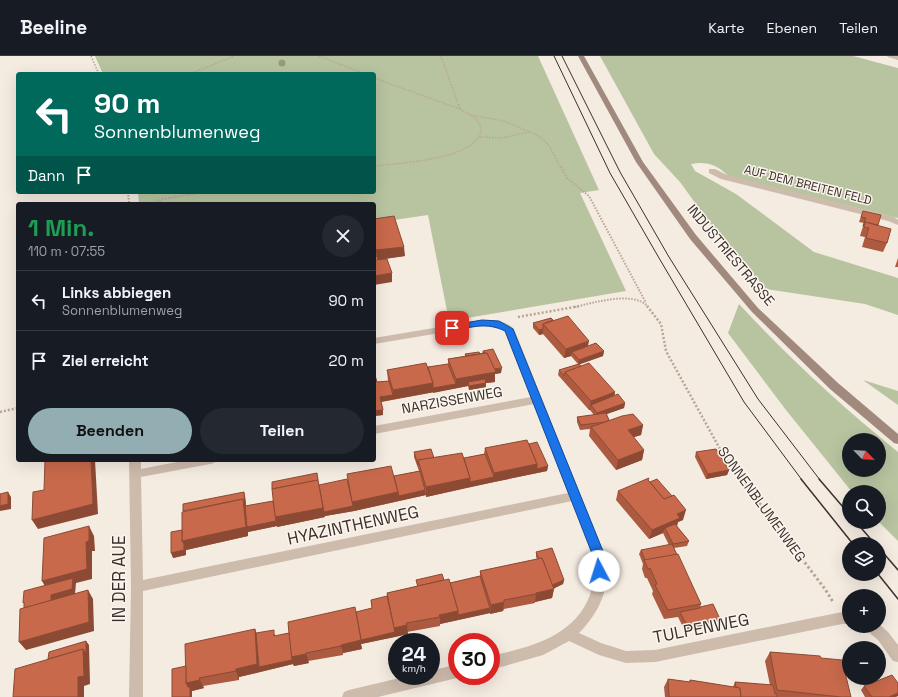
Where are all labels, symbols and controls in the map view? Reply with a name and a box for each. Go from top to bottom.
text: Beeline [20,15,87,40]
text: Karte [708,19,745,37]
text: Ebenen [767,19,817,37]
text: Teilen [839,19,878,37]
text: 90 m [94,85,160,121]
icon: left [28,88,80,140]
text: Sonnenblumenweg [94,120,260,143]
street label: AUF DEM BREITEN FELD [743,161,873,209]
icon: arrive [73,164,95,186]
text: Dann [28,166,65,185]
street label: INDUSTRIESTRASSE [683,201,779,309]
text: 1 Min. [28,212,94,243]
button: close [322,215,364,257]
text: 110 m · 07:55 [28,243,105,260]
text: Links abbiegen [62,283,171,302]
icon: left [28,290,50,312]
text: 90 m [328,291,364,310]
text: Sonnenblumenweg [62,302,182,319]
pin [435,311,469,345]
icon: arrive [441,317,463,339]
icon: arrive [28,350,50,372]
text: Ziel erreicht [62,351,149,370]
text: 20 m [329,351,364,370]
street label: NARZISSENWEG [400,382,504,418]
button: Beenden [28,408,192,454]
button: Teilen [200,408,364,454]
north arrow [842,433,886,477]
map controls [842,433,886,685]
street label: SONNENBLUMENWEG [714,443,810,565]
button: search [842,485,886,529]
street label: HYAZINTHENWEG [285,500,421,550]
street label: IN DER AUE [108,536,130,622]
button: layers [842,537,886,581]
position arrow [578,550,620,592]
button: + [842,589,886,633]
street label: TULPENWEG [651,608,751,648]
speed limit sign: 30 [448,633,500,685]
text: 24 [402,641,426,667]
button: − [842,641,886,685]
text: km/h [402,662,426,675]

